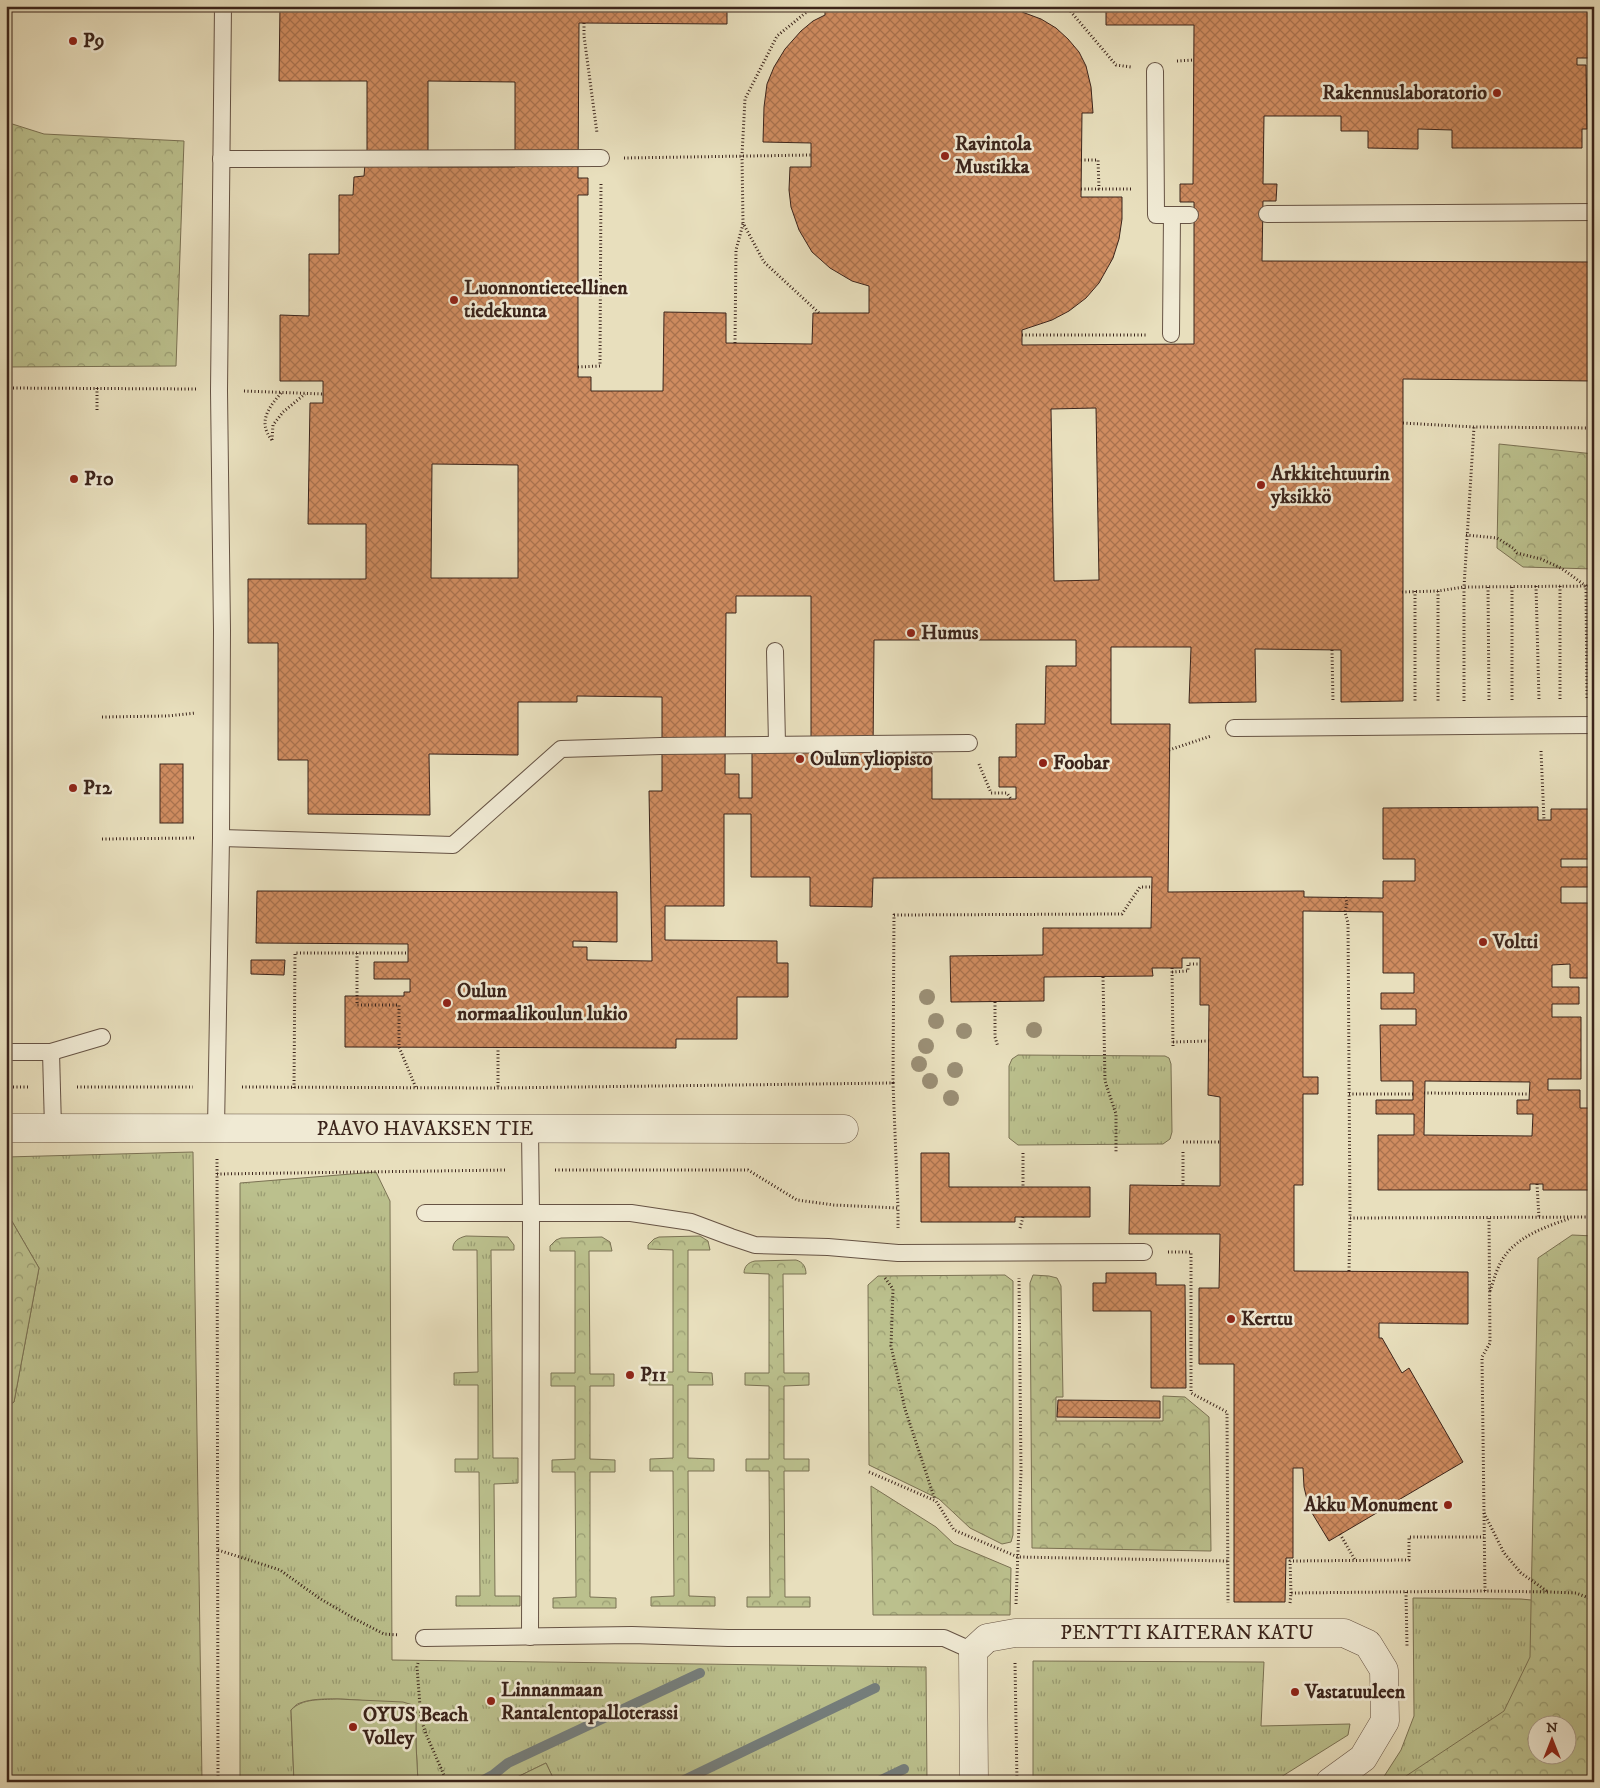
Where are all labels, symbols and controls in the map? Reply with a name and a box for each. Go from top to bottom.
place label: P9 [83,29,105,54]
marker: P9 [67,35,79,47]
place label: Rakennuslaboratorio [1322,81,1487,106]
marker: Rakennuslaboratorio [1491,87,1503,99]
place label: Ravintola Mustikka [955,132,1032,180]
marker: Ravintola Mustikka [939,150,951,162]
place label: Luonnontieteellinen tiedekunta [464,276,628,324]
marker: Luonnontieteellinen tiedekunta [448,294,460,306]
place label: Arkkitehtuurin yksikkö [1270,462,1390,510]
place label: P10 [84,467,114,492]
marker: P10 [68,473,80,485]
marker: Arkkitehtuurin yksikkö [1255,479,1267,491]
place label: Humus [921,621,979,646]
marker: Humus [905,627,917,639]
place label: Oulun yliopisto [810,747,932,772]
place label: Foobar [1053,751,1110,776]
marker: Oulun yliopisto [794,753,806,765]
marker: Foobar [1037,757,1049,769]
place label: P12 [83,776,113,801]
marker: P12 [67,782,79,794]
place label: Voltti [1492,930,1538,955]
marker: Voltti [1477,936,1489,948]
place label: Oulun normaalikoulun lukio [457,979,628,1027]
marker: Oulun normaalikoulun lukio [441,997,453,1009]
street label: PAAVO HAVAKSEN TIE [316,1117,534,1142]
place label: Kerttu [1241,1307,1293,1332]
marker: Kerttu [1225,1313,1237,1325]
place label: P11 [640,1363,666,1388]
marker: P11 [624,1369,636,1381]
place label: Akku Monument [1303,1493,1439,1518]
marker: Akku Monument [1442,1499,1454,1511]
street label: PENTTI KAITERAN KATU [1060,1621,1314,1646]
place label: Linnanmaan Rantalentopalloterassi [501,1678,678,1726]
place label: Vastatuuleen [1304,1680,1406,1705]
marker: Vastatuuleen [1289,1686,1301,1698]
marker: Linnanmaan Rantalentopalloterassi [485,1695,497,1707]
place label: OYUS Beach Volley [362,1703,469,1751]
north arrow [1528,1716,1578,1766]
text: N [1546,1719,1558,1737]
marker: OYUS Beach Volley [347,1721,359,1733]

